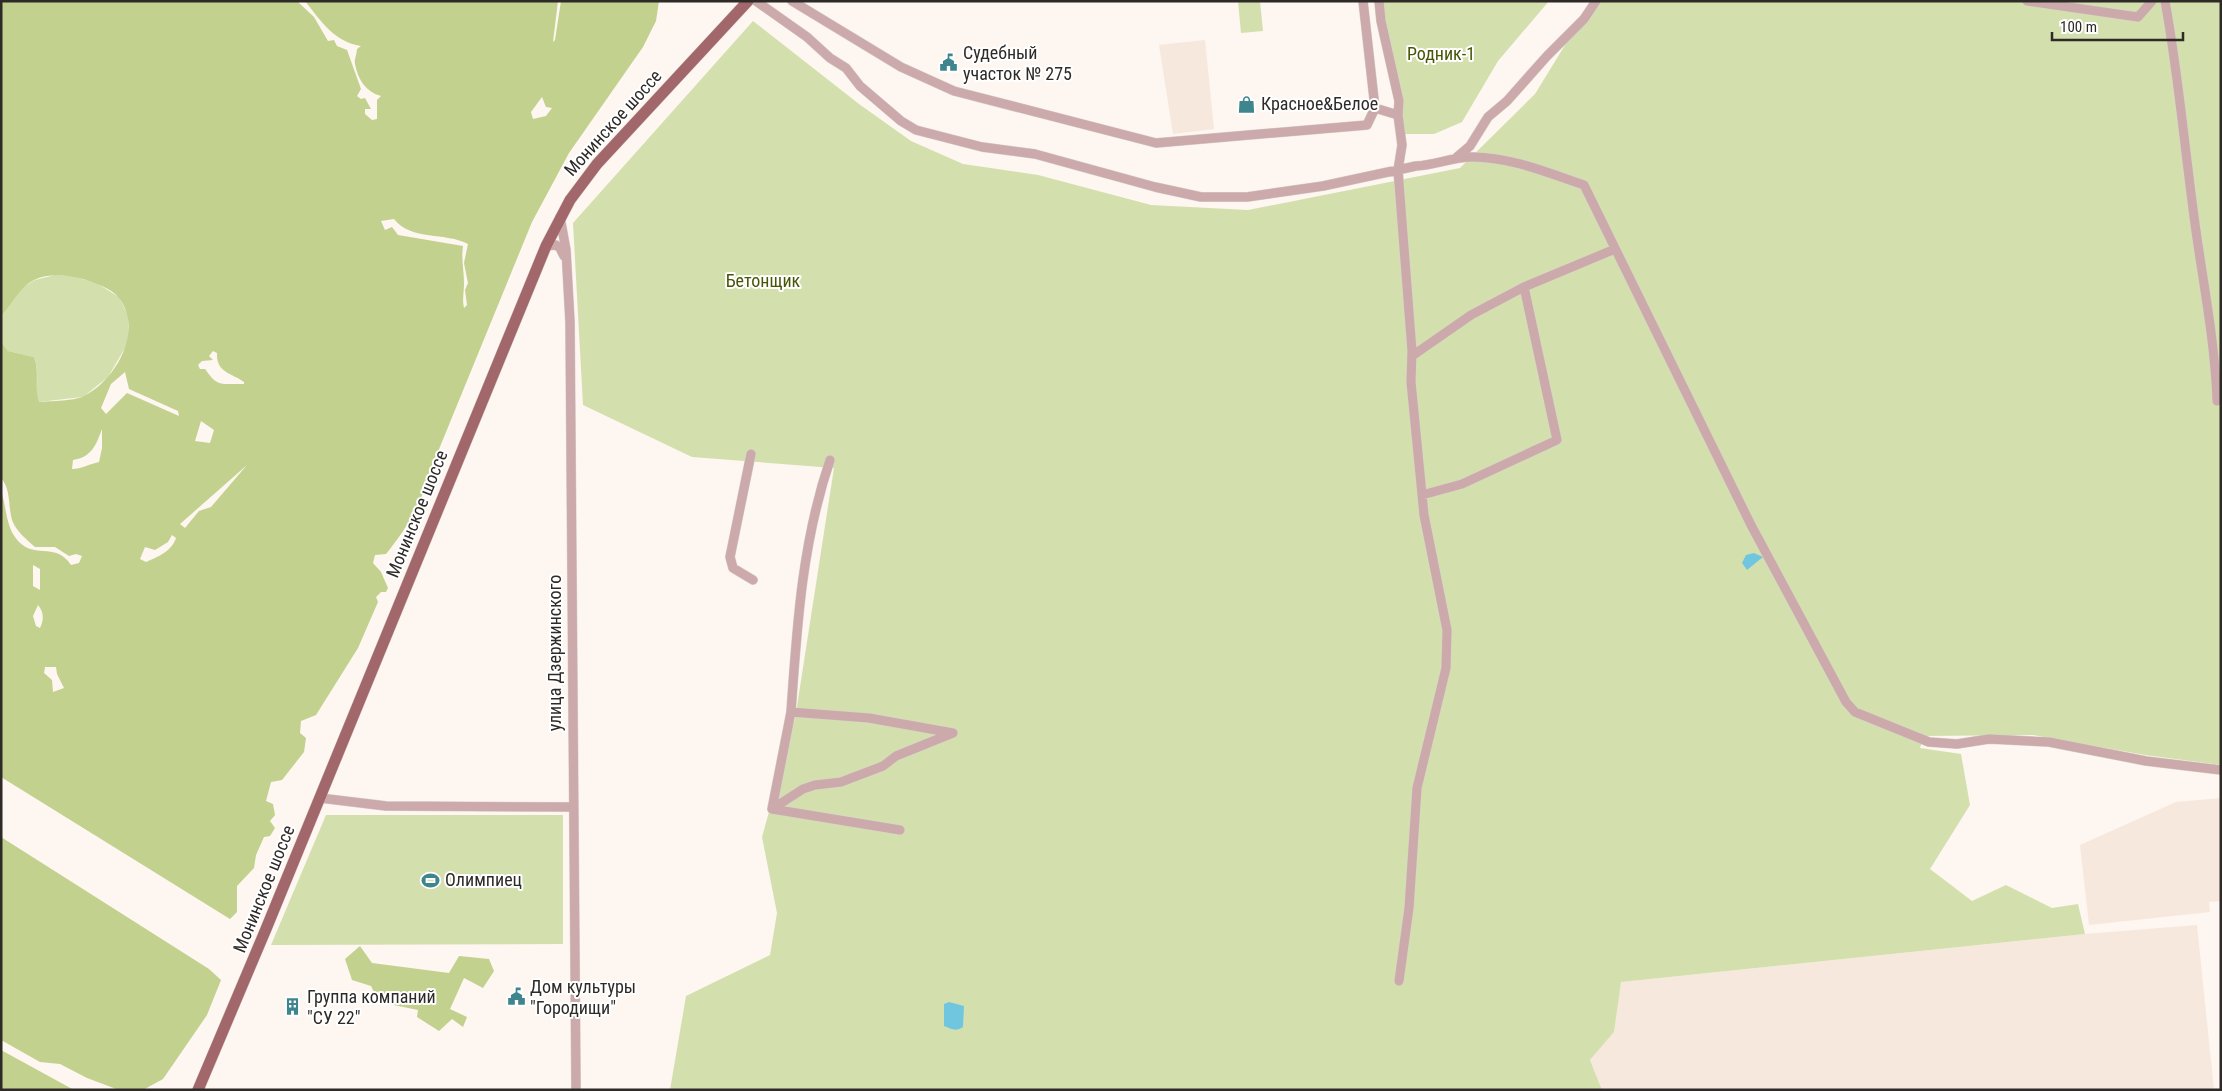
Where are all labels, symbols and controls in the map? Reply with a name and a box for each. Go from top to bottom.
scale bar [2052,10,2183,42]
text: 100 m [2060,18,2097,36]
place label: Судебный участок № 275 [963,42,1072,84]
park label: Родник-1 [1407,43,1475,64]
public building icon: Судебный участок № 275 [939,53,959,73]
street label: Монинское шоссе [560,65,666,180]
place label: Красное&Белое [1261,93,1378,114]
shop icon: Красное&Белое [1237,94,1257,114]
park label: Бетонщик [726,270,801,291]
street label: Монинское шоссе [381,447,452,580]
street label: улица Дзержинского [544,575,565,731]
street label: Монинское шоссе [228,822,299,955]
place label: Олимпиец [445,869,522,890]
sports icon: Олимпиец [421,870,441,890]
place label: Дом культуры "Городищи" [530,976,636,1018]
place label: Группа компаний "СУ 22" [307,986,436,1028]
public building icon: Дом культуры "Городищи" [506,987,526,1007]
building icon: Группа компаний "СУ 22" [283,997,303,1017]

